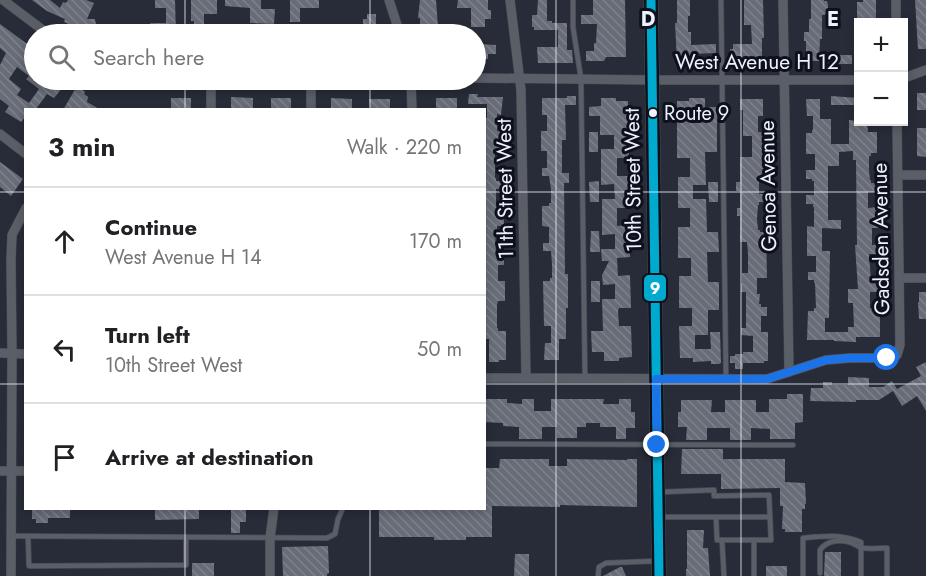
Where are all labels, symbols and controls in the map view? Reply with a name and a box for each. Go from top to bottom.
text: D [641,5,655,34]
text: E [827,5,839,34]
map controls [854,18,908,126]
button: + [854,18,908,72]
search box [24,24,486,90]
icon: search [45,41,78,74]
text: Search here [93,41,204,73]
street label: West Avenue H 12 [675,47,839,77]
button: − [854,72,908,126]
place label: Route 9 [664,99,729,128]
marker: Route 9 [647,107,659,119]
street label: 10th Street West [617,108,649,252]
street label: 11th Street West [489,118,521,260]
street label: Genoa Avenue [752,120,784,252]
text: 3 min [48,128,115,166]
text: Walk · 220 m [347,133,462,162]
street label: Gadsden Avenue [865,162,897,315]
text: Continue [105,211,197,243]
icon: ahead [48,225,81,258]
text: 170 m [409,227,462,256]
text: West Avenue H 14 [105,243,262,272]
line badge: 9 [643,274,667,302]
text: 9 [650,277,660,300]
text: Turn left [105,319,190,351]
icon: left [48,333,81,366]
text: 50 m [417,335,462,364]
route start [873,344,899,370]
text: 10th Street West [105,351,242,380]
route end [643,431,669,457]
icon: arrive [48,441,81,474]
text: Arrive at destination [105,441,314,473]

